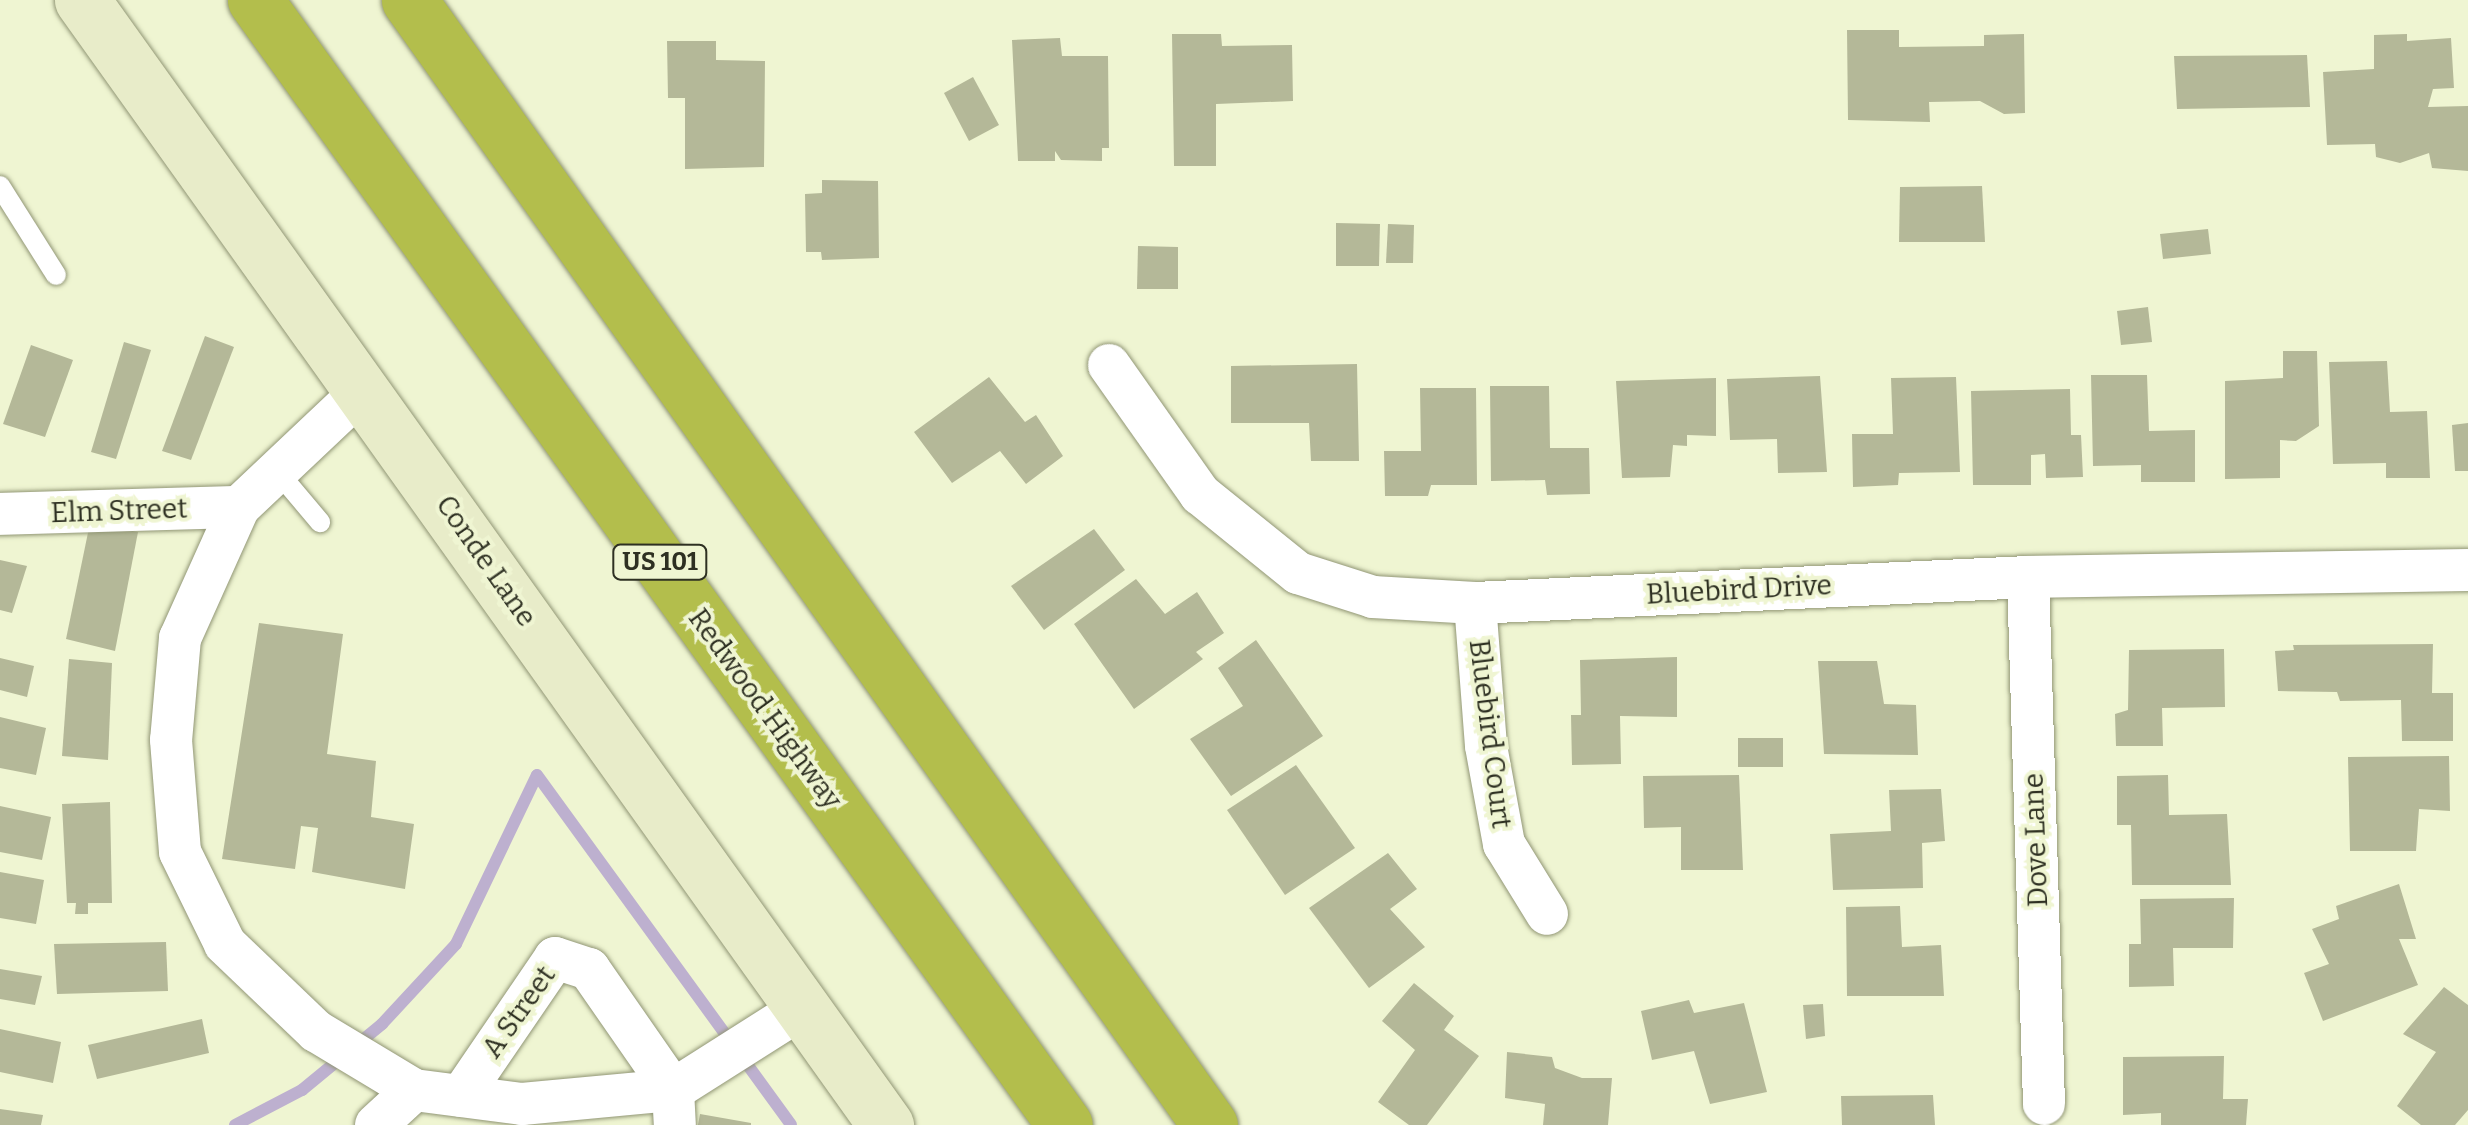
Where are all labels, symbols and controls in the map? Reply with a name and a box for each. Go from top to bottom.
street label: Conde Lane [429,489,543,633]
street label: Elm Street [50,492,188,530]
road number: US 101 [610,542,710,582]
street label: Bluebird Drive [1645,568,1833,612]
street label: Redwood Highway [681,602,849,816]
street label: Bluebird Court [1462,638,1518,830]
street label: Dove Lane [2017,772,2055,908]
street label: A Street [475,960,563,1064]

